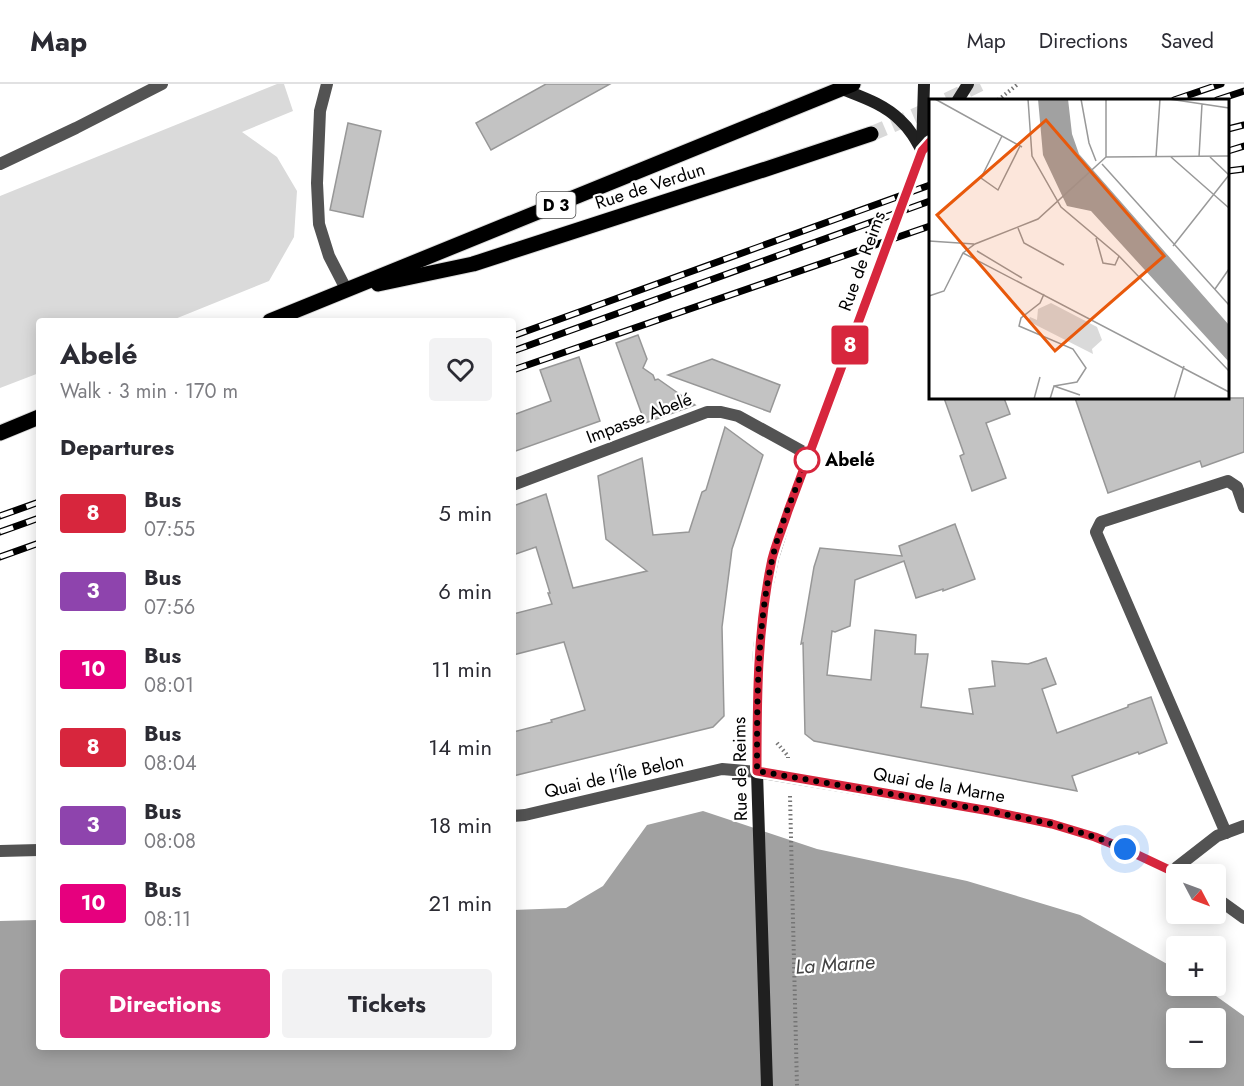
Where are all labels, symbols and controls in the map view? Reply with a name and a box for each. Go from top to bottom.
text: Map [30,21,87,62]
text: Map [967,26,1006,56]
text: Directions [1039,26,1128,56]
text: Saved [1161,26,1214,56]
inset map [929,99,1229,399]
street label: Rue de Verdun [592,156,708,216]
road number: D 3 [536,192,576,218]
street label: Rue de Reims [832,207,892,315]
line badge: 8 [830,326,870,364]
text: 8 [843,330,857,360]
text: Abelé [60,334,138,375]
button: heart [429,338,492,401]
text: Walk · 3 min · 170 m [60,377,238,406]
street label: Impasse Abelé [582,386,696,450]
text: Departures [60,431,174,463]
marker: Abelé [794,447,820,473]
place label: Abelé [824,447,875,473]
text: Bus [144,483,181,515]
text: 5 min [439,497,492,529]
text: 8 [86,498,100,528]
text: 07:55 [144,515,195,544]
text: Bus [144,561,181,593]
text: 6 min [438,575,492,607]
text: 3 [86,576,100,606]
text: 07:56 [144,593,195,622]
text: Bus [144,639,181,671]
text: 11 min [431,653,492,685]
text: 10 [81,654,105,684]
text: 08:01 [144,671,194,700]
text: Bus [144,717,181,749]
street label: Rue de Reims [726,717,754,821]
text: 14 min [428,731,492,763]
text: 8 [86,732,100,762]
street label: Quai de l'Île Belon [542,747,686,805]
text: 08:04 [144,749,197,778]
street label: Quai de la Marne [871,761,1007,809]
text: Bus [144,795,181,827]
text: 18 min [429,809,492,841]
text: 3 [86,810,100,840]
text: 08:08 [144,827,196,856]
your location [1110,834,1140,864]
north arrow [1166,864,1226,924]
map controls [1166,864,1226,1068]
text: Bus [144,873,181,905]
text: 21 min [429,887,492,919]
text: 10 [81,888,105,918]
text: 08:11 [144,905,191,934]
button: + [1166,936,1226,996]
water label: La Marne [794,947,876,982]
button: Directions [60,969,270,1038]
button: Tickets [282,969,492,1038]
button: − [1166,1008,1226,1068]

